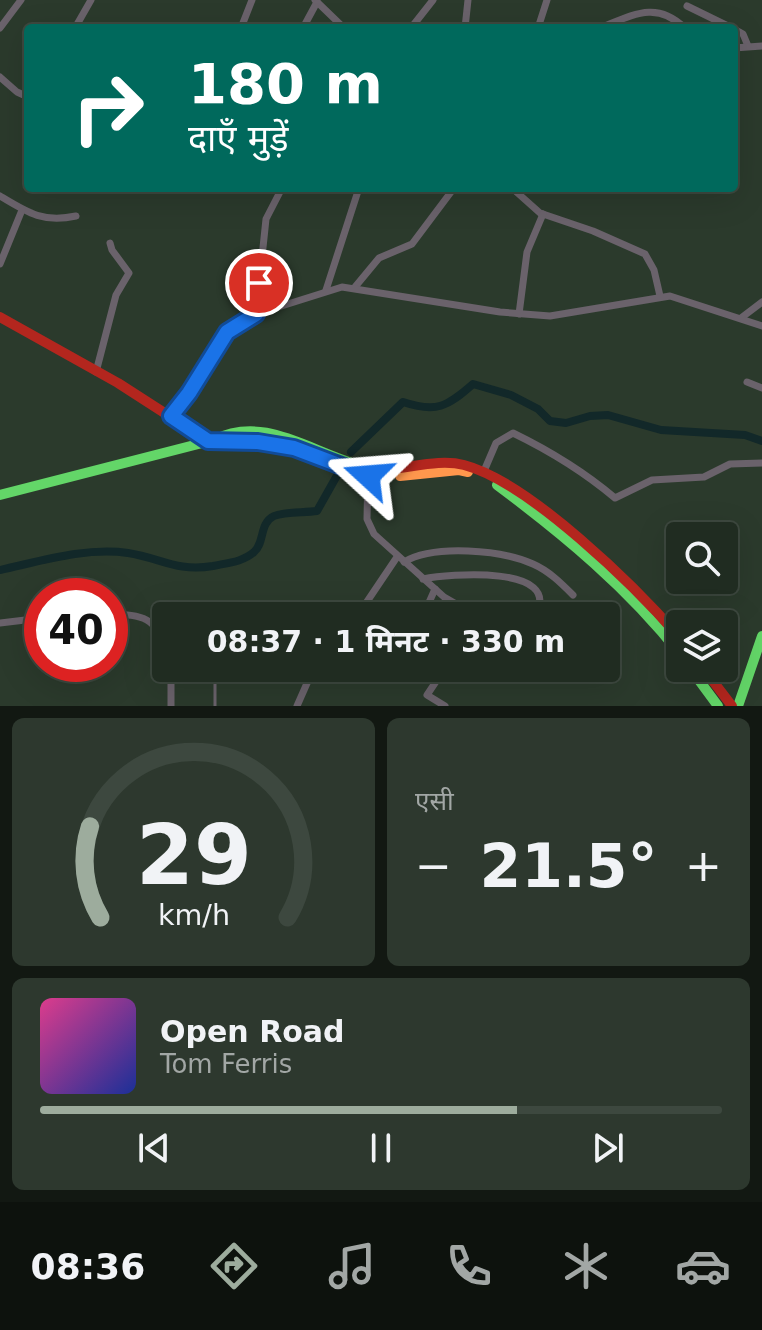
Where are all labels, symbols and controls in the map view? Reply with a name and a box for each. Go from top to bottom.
text: 180 m [188,51,383,116]
icon: right [56,56,160,160]
text: दाएँ मुड़ें [188,118,289,159]
pin [225,249,293,317]
icon: arrive [237,261,281,305]
position arrow [326,434,410,518]
map controls [666,522,738,682]
button: search [666,522,738,594]
speed limit sign: 40 [24,578,128,682]
button: layers [666,610,738,682]
text: 08:37 · 1 मिनट · 330 m [207,624,565,659]
text: एसी [415,786,454,816]
text: 29 [136,807,251,904]
text: 21.5° [479,831,658,901]
text: − [415,840,452,891]
text: + [685,840,722,891]
text: km/h [157,898,230,932]
text: Open Road [160,1014,345,1049]
text: Tom Ferris [160,1049,292,1079]
icon: previous [132,1126,176,1170]
icon: pause [359,1126,403,1170]
icon: next [586,1126,630,1170]
icon: directions [206,1238,262,1294]
icon: music [324,1238,380,1294]
icon: phone [441,1238,497,1294]
icon: climate [558,1238,614,1294]
icon: car [675,1238,731,1294]
text: 08:36 [31,1246,145,1287]

